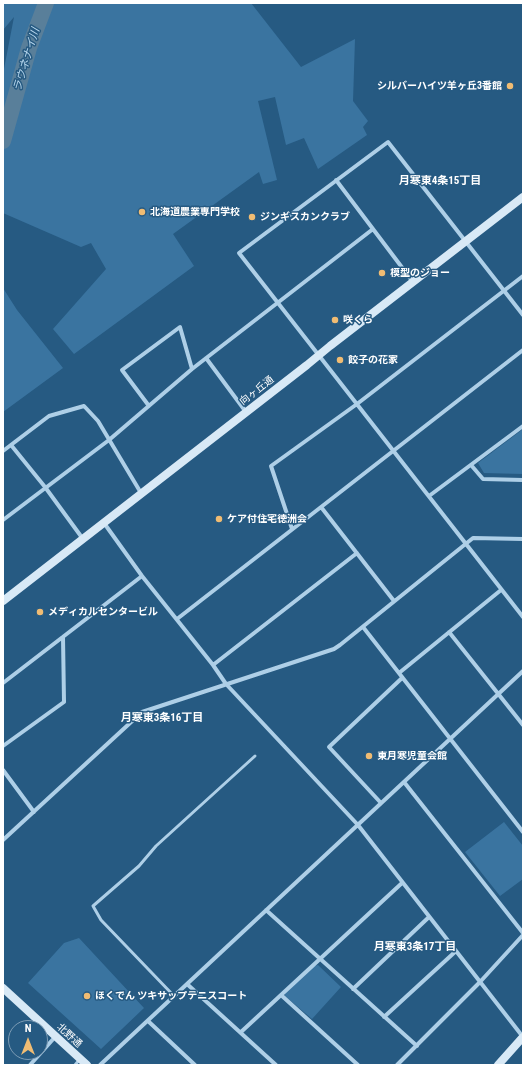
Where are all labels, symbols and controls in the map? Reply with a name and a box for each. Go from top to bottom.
water label: ラウネナイ川 [11,27,43,93]
place label: シルバーハイツ羊ヶ丘3番館 [377,80,502,92]
marker: シルバーハイツ羊ヶ丘3番館 [505,81,515,91]
district label: 月寒東4条15丁目 [399,174,481,188]
place label: 北海道農業専門学校 [150,206,240,218]
marker: 北海道農業専門学校 [137,207,147,217]
place label: ジンギスカンクラブ [260,211,350,223]
marker: ジンギスカンクラブ [247,212,257,222]
place label: 模型のジョー [390,267,450,279]
marker: 模型のジョー [377,268,387,278]
place label: 咲くら [343,314,373,326]
marker: 咲くら [330,315,340,325]
place label: 餃子の花家 [348,354,398,366]
marker: 餃子の花家 [335,355,345,365]
street label: 向ヶ丘通 [238,374,276,408]
place label: ケア付住宅徳洲会 [227,513,307,525]
marker: ケア付住宅徳洲会 [214,514,224,524]
place label: メディカルセンタービル [48,606,158,618]
marker: メディカルセンタービル [35,607,45,617]
district label: 月寒東3条16丁目 [121,711,203,725]
place label: 東月寒児童会館 [377,750,447,762]
marker: 東月寒児童会館 [364,751,374,761]
district label: 月寒東3条17丁目 [374,940,456,954]
place label: ほくでん ツキサップテニスコート [95,990,247,1002]
marker: ほくでん ツキサップテニスコート [82,991,92,1001]
north arrow [8,1020,48,1060]
text: N [25,1022,31,1035]
street label: 北野通 [54,1022,84,1050]

